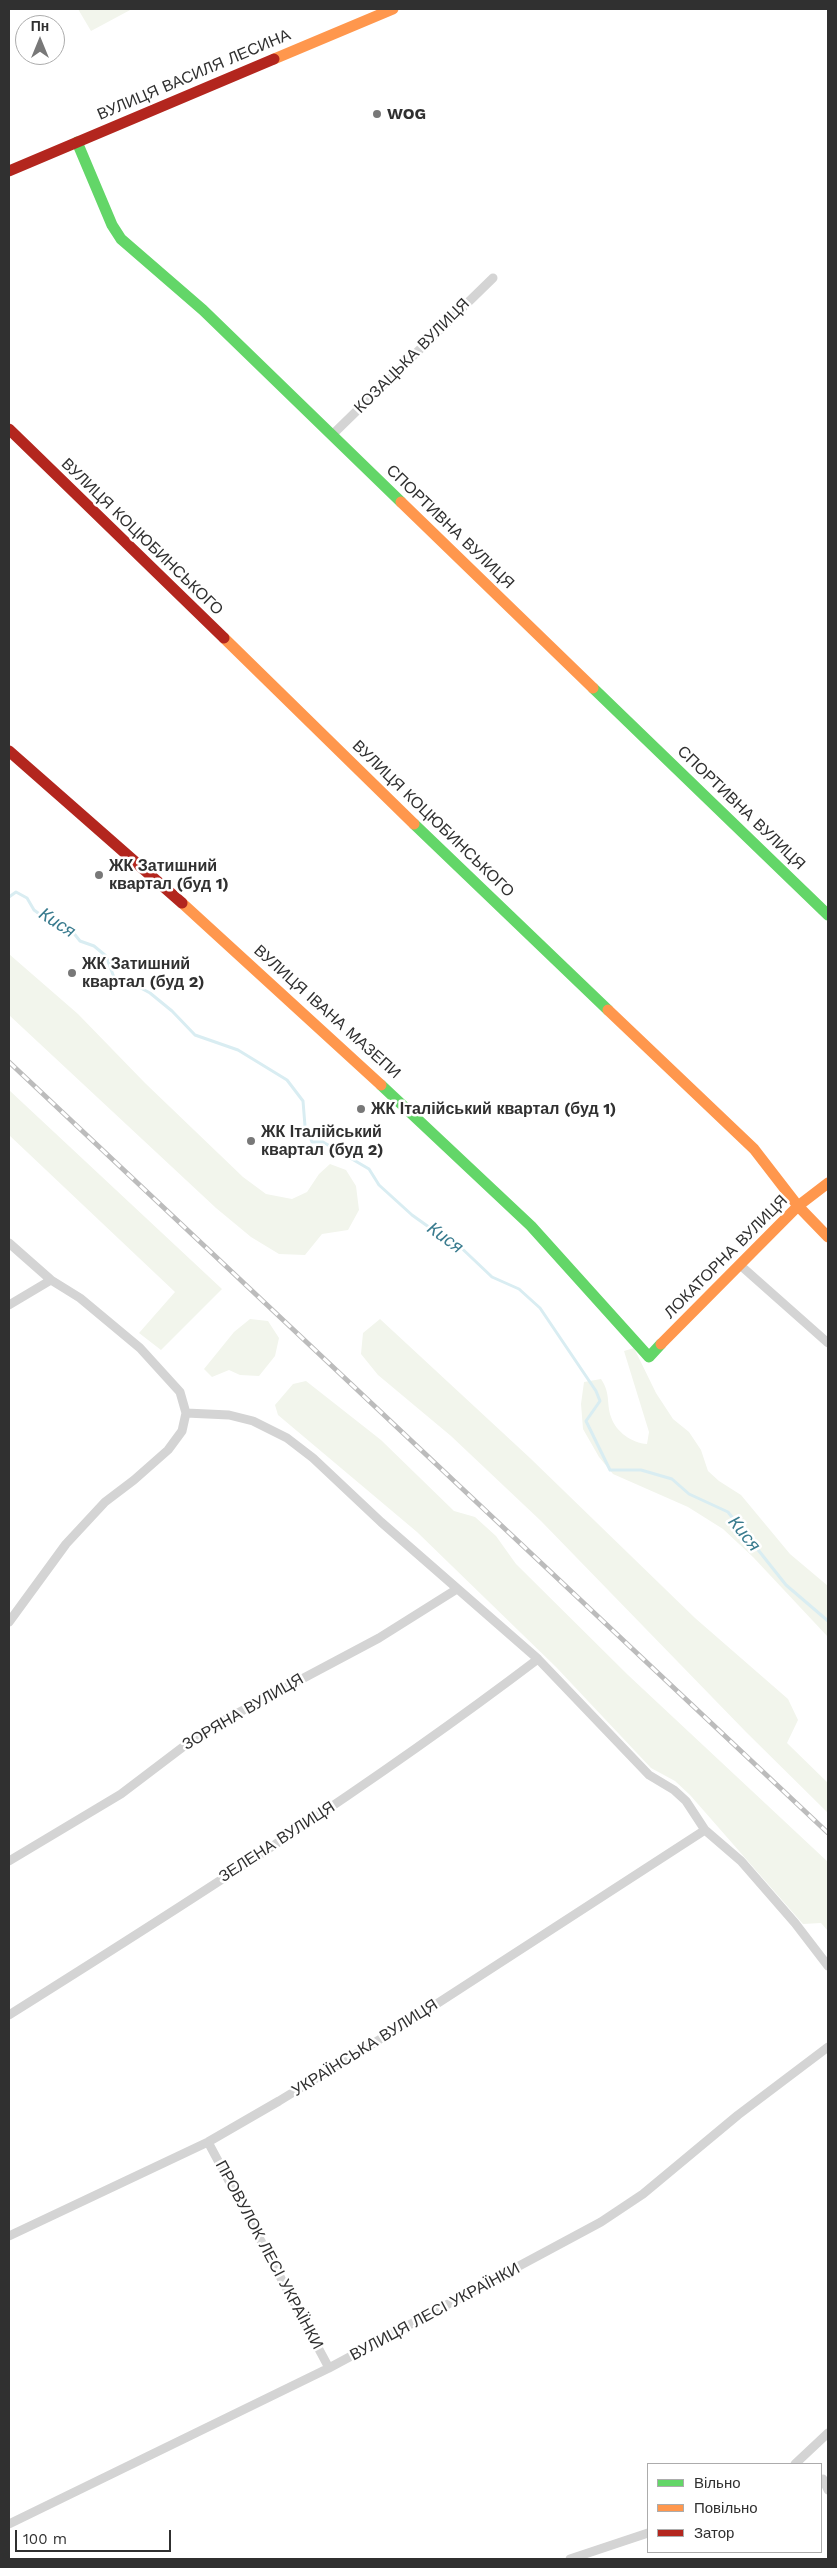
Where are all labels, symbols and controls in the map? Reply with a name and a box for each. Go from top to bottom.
north arrow [15,15,65,65]
text: Пн [31,18,49,34]
street label: ВУЛИЦЯ ВАСИЛЯ ЛЕСИНА [94,26,294,124]
place label: WOG [387,104,426,124]
marker: WOG [371,108,383,120]
street label: КОЗАЦЬКА ВУЛИЦЯ [350,294,474,418]
street label: ВУЛИЦЯ КОЦЮБИНСЬКОГО [57,455,227,619]
street label: СПОРТИВНА ВУЛИЦЯ [382,461,518,593]
street label: ВУЛИЦЯ КОЦЮБИНСЬКОГО [348,737,518,901]
street label: СПОРТИВНА ВУЛИЦЯ [673,742,809,874]
place label: ЖК Затишний квартал (буд 1) [109,856,229,894]
marker: ЖК Затишний квартал (буд 1) [93,869,105,881]
water label: Кися [35,903,79,943]
street label: ВУЛИЦЯ ІВАНА МАЗЕПИ [250,941,404,1083]
place label: ЖК Затишний квартал (буд 2) [82,954,204,992]
marker: ЖК Затишний квартал (буд 2) [66,967,78,979]
place label: ЖК Італійський квартал (буд 1) [371,1099,616,1119]
marker: ЖК Італійський квартал (буд 1) [355,1103,367,1115]
place label: ЖК Італійський квартал (буд 2) [261,1122,383,1160]
marker: ЖК Італійський квартал (буд 2) [245,1135,257,1147]
street label: ЛОКАТОРНА ВУЛИЦЯ [660,1191,792,1323]
water label: Кися [423,1218,467,1258]
water label: Кися [723,1512,765,1556]
street label: ЗОРЯНА ВУЛИЦЯ [179,1670,307,1754]
street label: ЗЕЛЕНА ВУЛИЦЯ [215,1797,339,1887]
street label: УКРАЇНСЬКА ВУЛИЦЯ [288,1995,442,2101]
street label: ПРОВУЛОК ЛЕСІ УКРАЇНКИ [211,2157,327,2353]
street label: ВУЛИЦЯ ЛЕСІ УКРАЇНКИ [347,2259,523,2365]
legend [647,2463,822,2553]
text: Вільно [694,2474,741,2492]
text: Повільно [694,2499,758,2517]
scale bar [18,2520,174,2552]
text: Затор [694,2524,734,2542]
text: 100 m [23,2530,67,2548]

